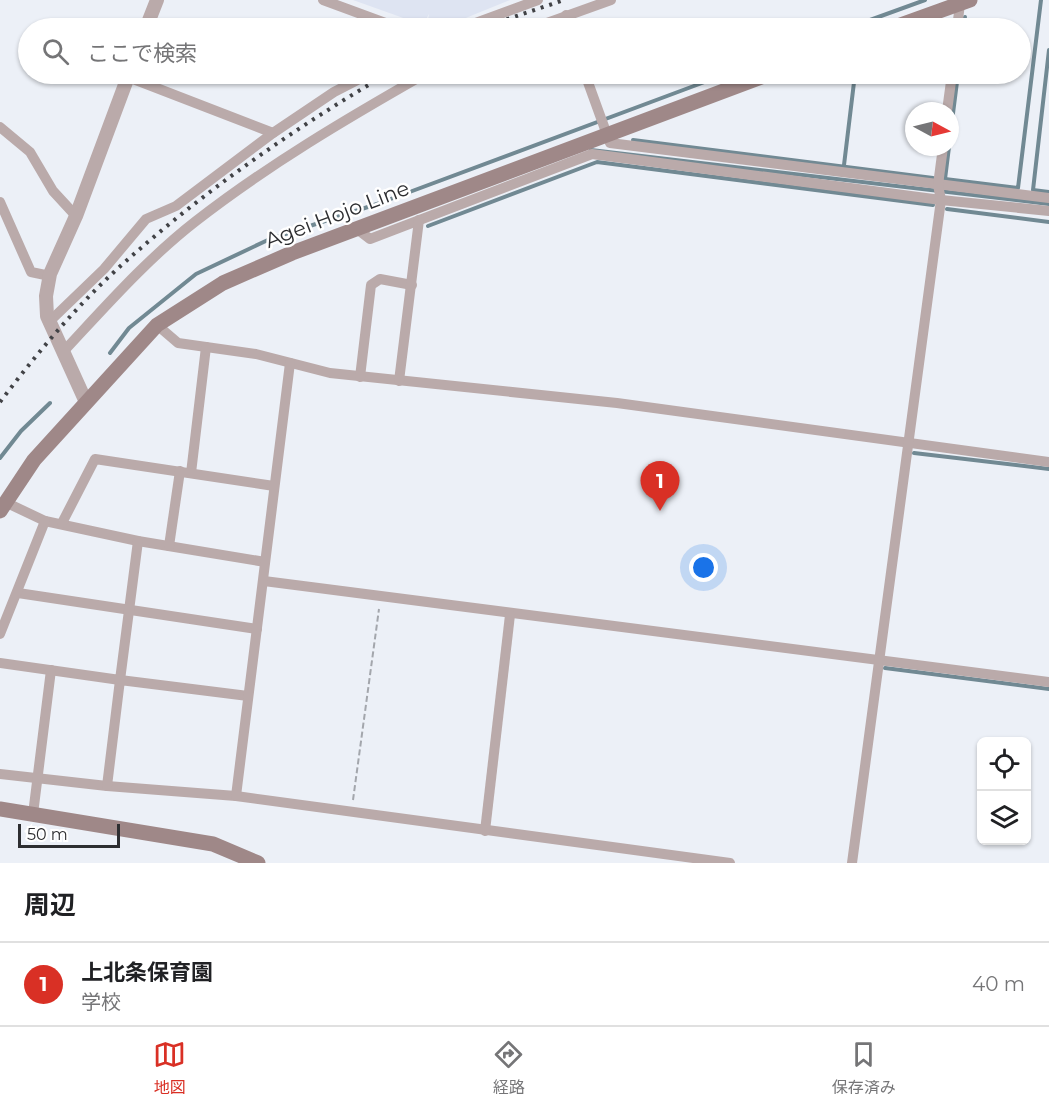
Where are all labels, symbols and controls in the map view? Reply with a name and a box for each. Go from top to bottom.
search box [18,18,1031,84]
icon: search [39,35,72,68]
text: ここで検索 [87,40,197,67]
north arrow [905,102,959,156]
street label: Agei Hojo Line [261,175,413,253]
pin: 1 [640,462,680,511]
your location [689,553,718,582]
map controls [977,737,1031,845]
button: locate [977,737,1031,791]
button: layers [977,791,1031,845]
scale bar [18,821,120,848]
text: 50 m [27,825,68,844]
text: 周辺 [24,889,76,921]
text: 上北条保育園 [81,959,213,986]
text: 1 [40,972,47,996]
text: 40 m [972,972,1025,996]
text: 学校 [81,990,121,1014]
tab: 地図 [153,1038,186,1098]
tab: 経路 [492,1038,525,1098]
tab: 保存済み [832,1038,896,1098]

